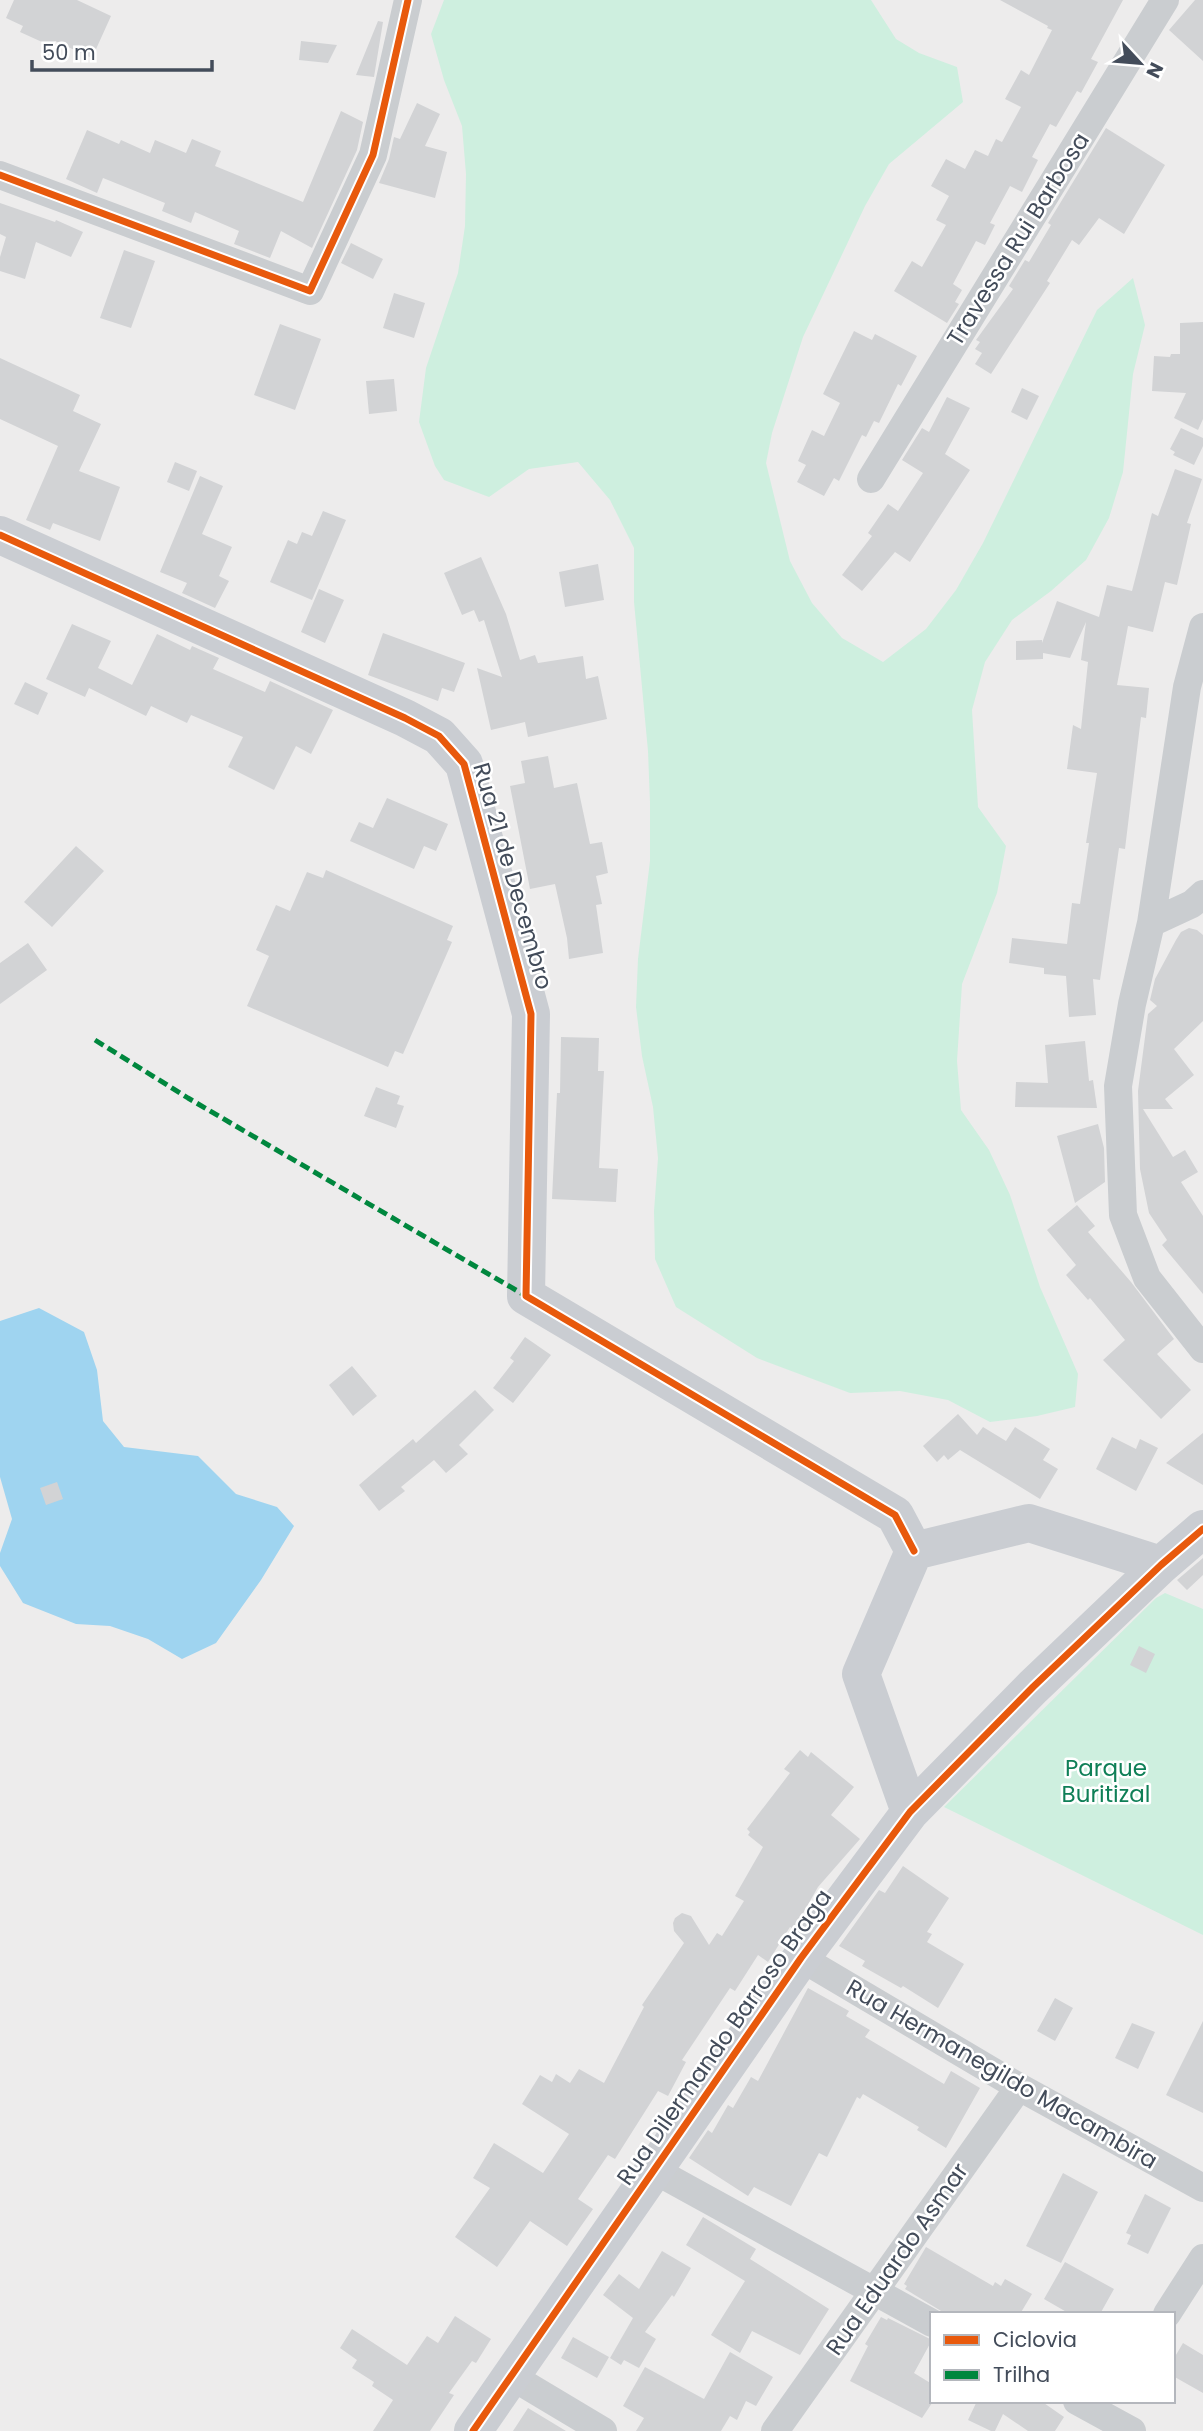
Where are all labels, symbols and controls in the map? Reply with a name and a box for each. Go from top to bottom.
scale bar [32,28,212,72]
north arrow [1105,28,1175,98]
text: 50 m [42,38,96,67]
text: N [1140,58,1170,83]
street label: Travessa Rui Barbosa [939,126,1097,352]
street label: Rua 21 de Decembro [465,759,561,993]
park label: Parque Buritizal [1062,1752,1150,1810]
street label: Rua Dilermando Barroso Braga [609,1882,839,2192]
street label: Rua Hermanegildo Macambira [840,1972,1164,2176]
street label: Rua Eduardo Asmar [818,2156,976,2362]
legend [930,2312,1175,2403]
text: Ciclovia [993,2325,1077,2354]
text: Trilha [993,2360,1050,2389]

